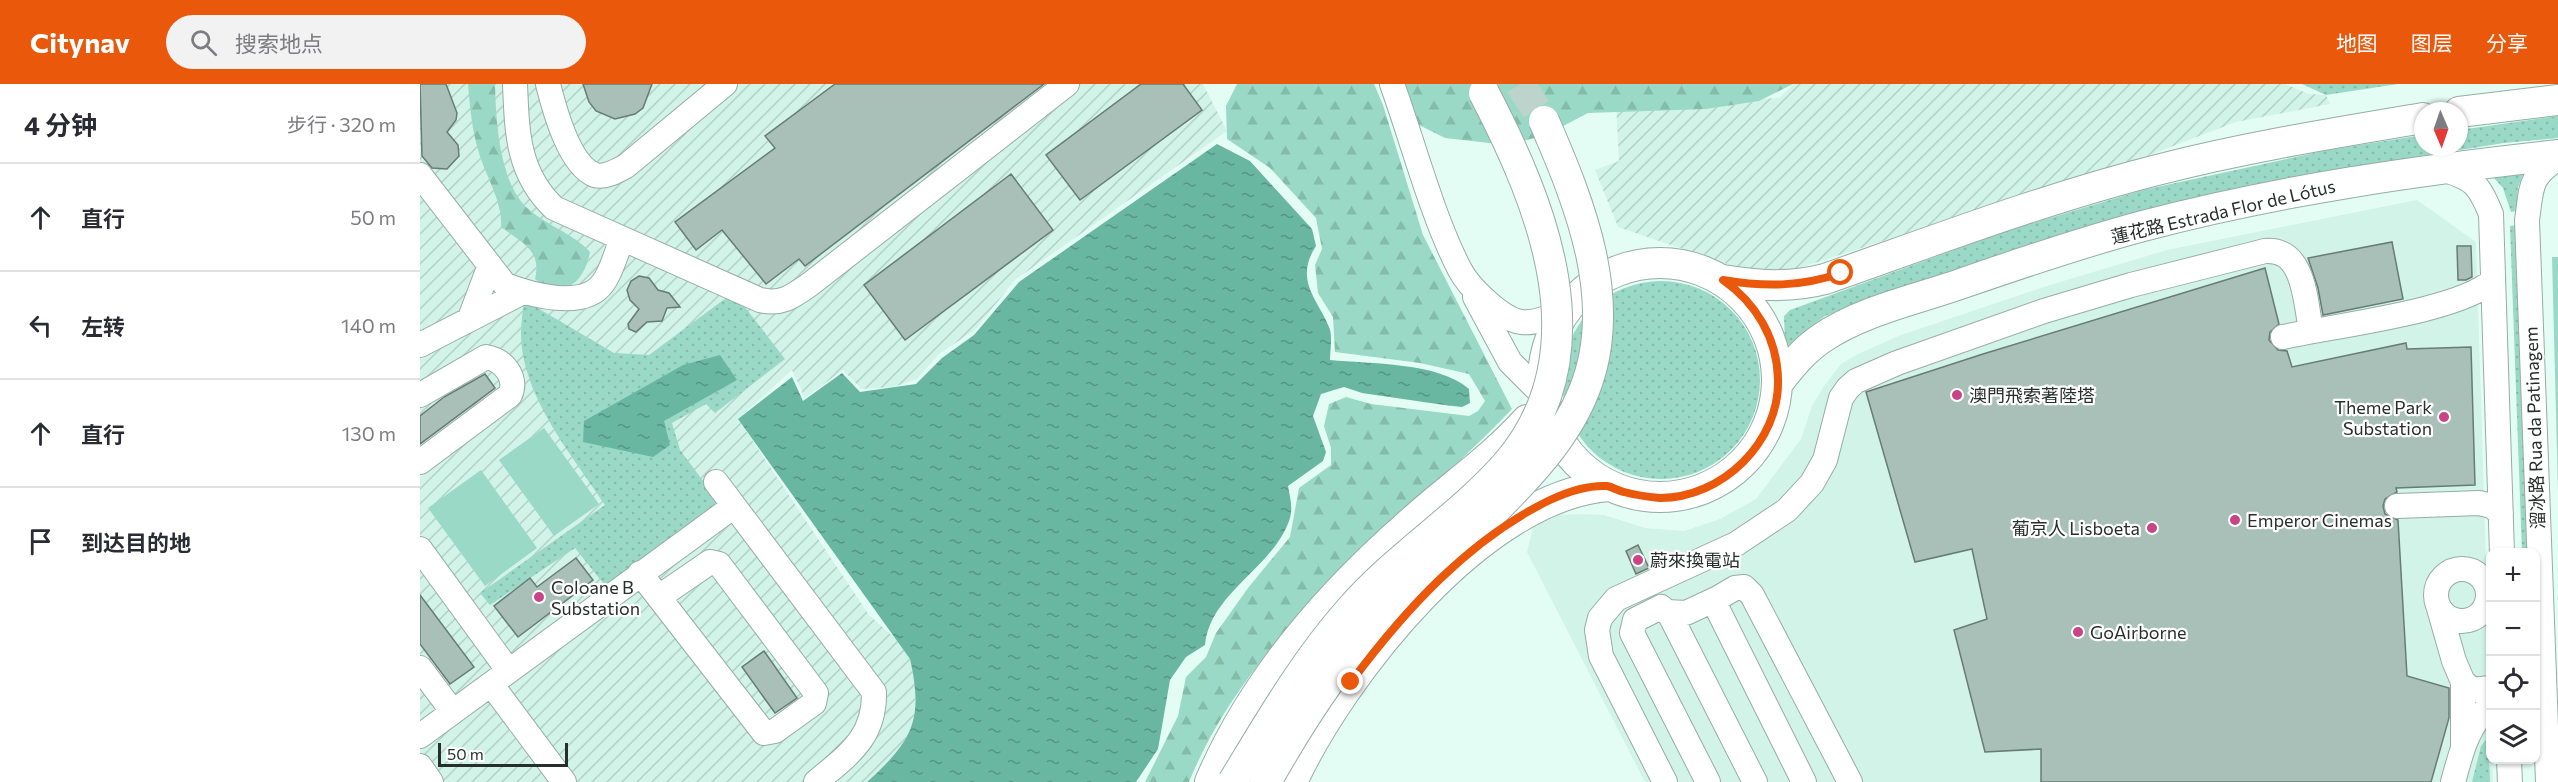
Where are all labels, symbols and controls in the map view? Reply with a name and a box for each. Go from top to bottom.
search box [166,15,586,69]
text: Citynav [30,25,130,59]
icon: search [187,26,220,59]
text: 搜索地点 [235,30,323,57]
text: 地图 [2336,30,2378,55]
text: 图层 [2411,30,2453,55]
text: 分享 [2486,30,2528,55]
north arrow [2414,102,2468,156]
text: 4 分钟 [24,109,97,140]
text: 步行 · 320 m [287,112,396,136]
street label: 蓮花路 Estrada Flor de Lótus [2109,174,2337,248]
icon: ahead [24,201,57,234]
text: 直行 [81,205,125,232]
text: 50 m [350,205,396,229]
route start [1827,259,1853,285]
icon: left [24,309,57,342]
text: 左转 [81,313,125,340]
text: 140 m [341,313,396,337]
street label: 溜冰路 Rua da Patinagem [2519,326,2549,530]
place label: 澳門飛索著陸塔 [1969,384,2095,406]
marker: 澳門飛索著陸塔 [1950,388,1964,402]
place label: Theme Park Substation [2334,396,2432,439]
marker: Theme Park Substation [2437,410,2451,424]
icon: ahead [24,417,57,450]
text: 直行 [81,421,125,448]
text: 130 m [342,421,396,445]
place label: Emperor Cinemas [2247,509,2392,531]
marker: Emperor Cinemas [2228,513,2242,527]
place label: 葡京人 Lisboeta [2012,517,2140,539]
marker: 葡京人 Lisboeta [2145,521,2159,535]
icon: arrive [24,525,57,558]
text: 到达目的地 [81,529,191,556]
map controls [2486,548,2540,764]
button: + [2486,548,2540,602]
place label: 蔚來換電站 [1650,549,1740,571]
marker: 蔚來換電站 [1631,553,1645,567]
place label: Coloane B Substation [551,576,640,619]
marker: Coloane B Substation [532,590,546,604]
button: − [2486,602,2540,656]
place label: GoAirborne [2090,621,2187,643]
marker: GoAirborne [2071,625,2085,639]
button: locate [2486,656,2540,710]
route end [1337,668,1363,694]
button: layers [2486,710,2540,764]
scale bar [438,740,568,768]
text: 50 m [447,744,484,763]

